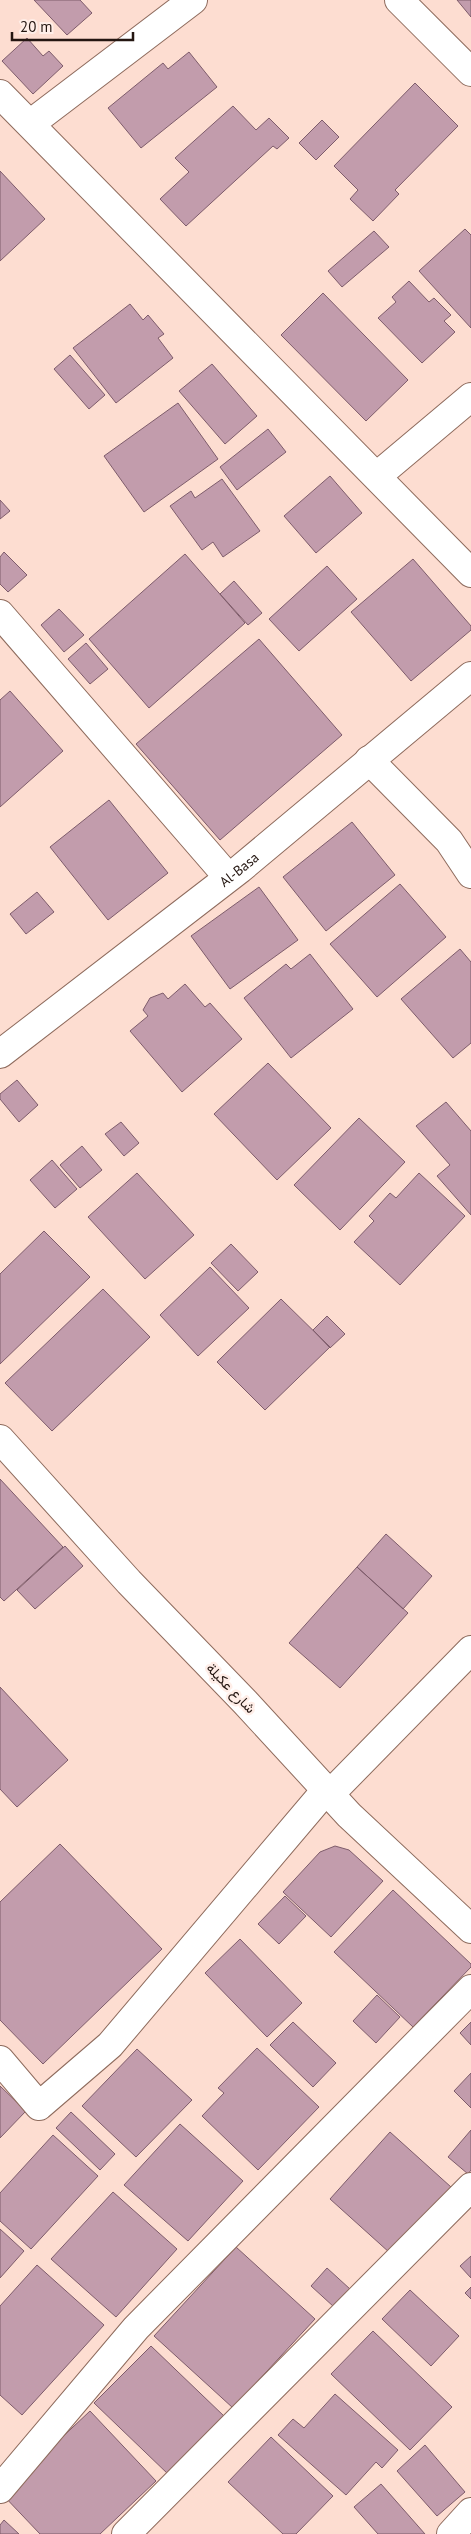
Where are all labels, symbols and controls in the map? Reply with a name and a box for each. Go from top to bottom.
scale bar [12,10,134,42]
text: 20 m [20,17,53,36]
street label: Al-Basa [216,848,262,891]
street label: شارع عكيلة [201,1659,259,1718]

